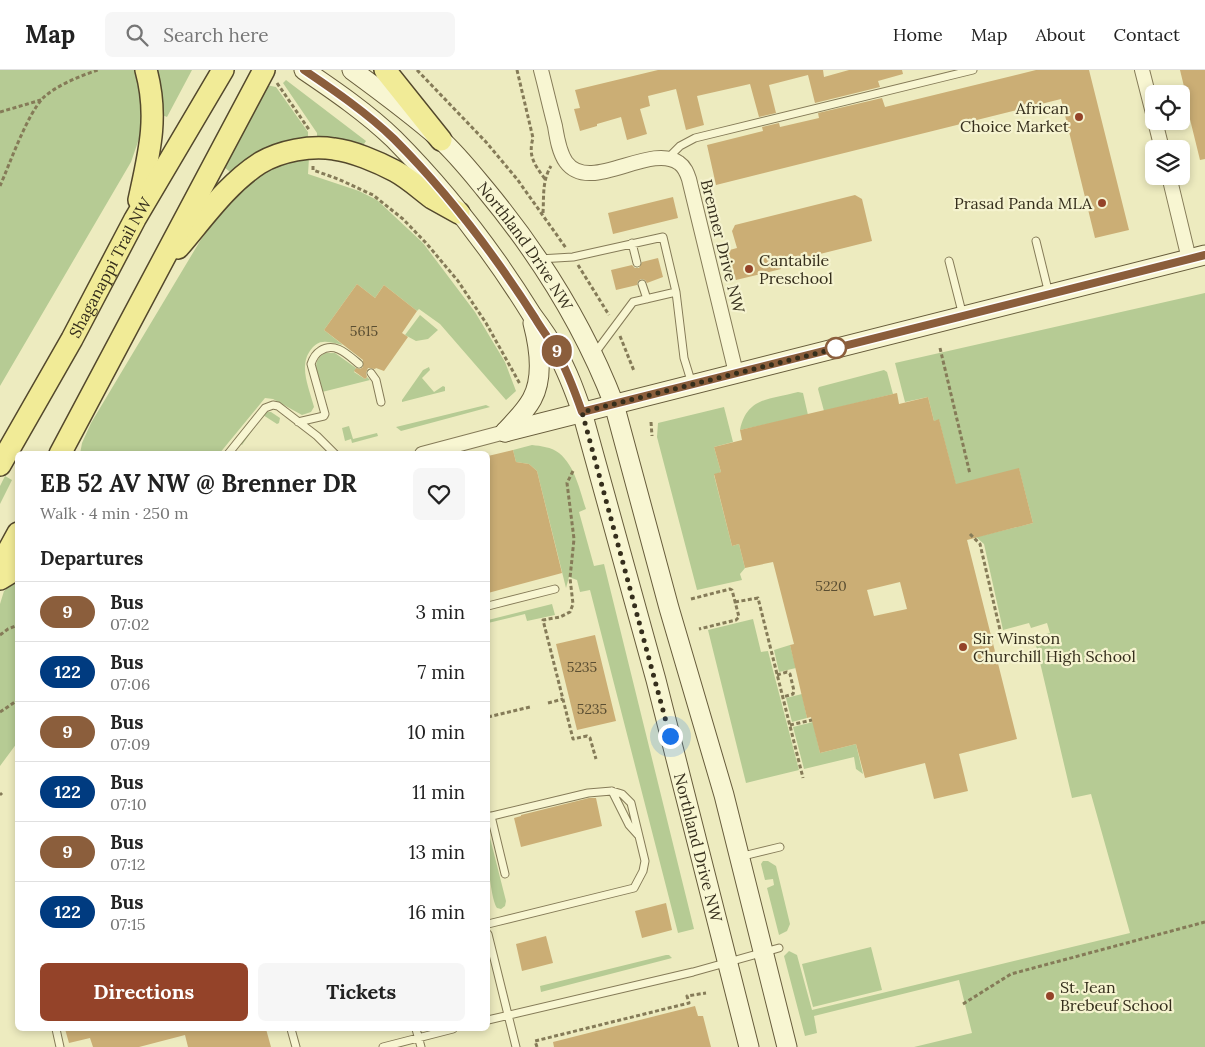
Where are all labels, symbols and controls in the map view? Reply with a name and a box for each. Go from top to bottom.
search box [105,12,455,57]
text: Map [25,19,75,50]
icon: search [123,21,151,49]
text: Search here [163,23,269,47]
text: Home [893,23,943,46]
text: Map [971,23,1007,46]
text: About [1035,23,1085,46]
text: Contact [1113,23,1180,46]
map controls [1145,85,1190,185]
button: locate [1145,85,1190,130]
place label: African Choice Market [960,98,1070,136]
marker: African Choice Market [1073,111,1085,123]
button: layers [1145,140,1190,185]
street label: Brenner Drive NW [697,177,750,316]
street label: Northland Drive NW [473,178,578,315]
street label: Shaganappi Trail NW [64,193,156,341]
place label: Prasad Panda MLA [954,193,1093,213]
marker: Prasad Panda MLA [1096,197,1108,209]
place label: Cantabile Preschool [759,250,833,288]
marker: Cantabile Preschool [743,263,755,275]
house number: 5615 [350,322,378,340]
line badge: 9 [541,335,573,367]
unlabelled marker [825,337,847,359]
text: 9 [552,339,562,362]
text: EB 52 AV NW @ Brenner DR [40,468,357,499]
button: heart [413,468,465,520]
text: Walk · 4 min · 250 m [40,503,188,523]
text: Departures [40,546,143,570]
house number: 5220 [815,577,847,595]
text: Bus [110,590,143,614]
text: 9 [62,600,73,623]
text: 3 min [416,600,465,624]
text: 07:02 [110,614,149,634]
place label: Sir Winston Churchill High School [973,628,1136,666]
marker: Sir Winston Churchill High School [957,641,969,653]
text: Bus [110,650,143,674]
house number: 5235 [567,658,597,676]
text: 122 [54,660,81,683]
text: 7 min [417,660,465,684]
text: 07:06 [110,674,150,694]
house number: 5235 [577,700,607,718]
text: Bus [110,710,143,734]
text: 9 [62,720,73,743]
text: 10 min [407,720,465,744]
your location [658,724,683,749]
text: 07:09 [110,734,150,754]
text: Bus [110,770,143,794]
street label: Northland Drive NW [670,771,727,925]
text: 122 [54,780,81,803]
text: 11 min [412,780,465,804]
text: 07:10 [110,794,147,814]
text: Bus [110,830,143,854]
text: 9 [62,840,73,863]
text: 13 min [409,840,465,864]
text: 07:12 [110,854,145,874]
text: Bus [110,890,143,914]
text: 122 [54,900,81,923]
text: 16 min [408,900,465,924]
text: 07:15 [110,914,146,934]
button: Directions [40,963,248,1021]
button: Tickets [258,963,465,1021]
place label: St. Jean Brebeuf School [1060,977,1173,1015]
marker: St. Jean Brebeuf School [1044,990,1056,1002]

